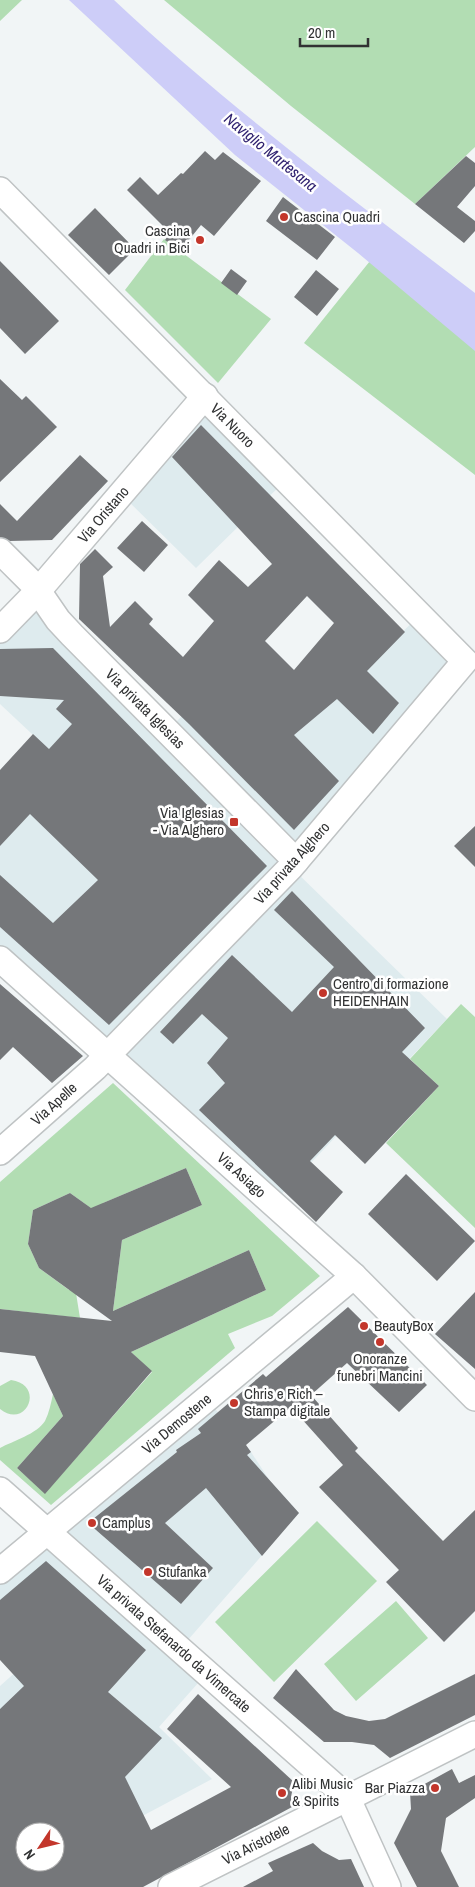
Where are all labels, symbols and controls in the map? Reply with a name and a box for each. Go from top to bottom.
scale bar [300,15,368,47]
text: 20 m [308,22,335,43]
water label: Naviglio Martesana [220,108,322,196]
place label: Cascina Quadri [294,206,380,227]
marker: Cascina Quadri [278,211,290,223]
place label: Cascina Quadri in Bici [114,220,190,258]
marker: Cascina Quadri in Bici [194,234,206,246]
street label: Via Nuoro [206,398,260,452]
street label: Via Oristano [73,481,134,547]
street label: Via privata Iglesias [101,664,190,753]
place label: Via Iglesias - Via Alghero [153,802,224,840]
marker: Via Iglesias - Via Alghero [228,816,240,828]
street label: Via privata Alghero [249,817,334,908]
place label: Centro di formazione HEIDENHAIN [333,973,449,1011]
marker: Centro di formazione HEIDENHAIN [317,987,329,999]
street label: Via Apelle [26,1077,81,1130]
street label: Via Asiago [213,1147,271,1202]
place label: BeautyBox [374,1315,434,1336]
marker: BeautyBox [358,1320,370,1332]
marker: Onoranze funebri Mancini [374,1336,386,1348]
place label: Onoranze funebri Mancini [337,1348,423,1386]
place label: Chris e Rich – Stampa digitale [244,1383,330,1421]
street label: Via Demostene [137,1388,216,1459]
marker: Chris e Rich – Stampa digitale [228,1397,240,1409]
place label: Camplus [102,1512,151,1533]
marker: Camplus [86,1517,98,1529]
place label: Stufanka [158,1561,207,1582]
marker: Stufanka [142,1566,154,1578]
street label: Via privata Stefanardo da Vimercate [92,1569,256,1717]
place label: Alibi Music & Spirits [291,1773,353,1811]
place label: Bar Piazza [365,1777,425,1798]
marker: Bar Piazza [429,1782,441,1794]
marker: Alibi Music & Spirits [276,1787,288,1799]
street label: Via Aristotele [218,1818,293,1870]
north arrow [15,1822,65,1872]
text: N [20,1846,39,1863]

